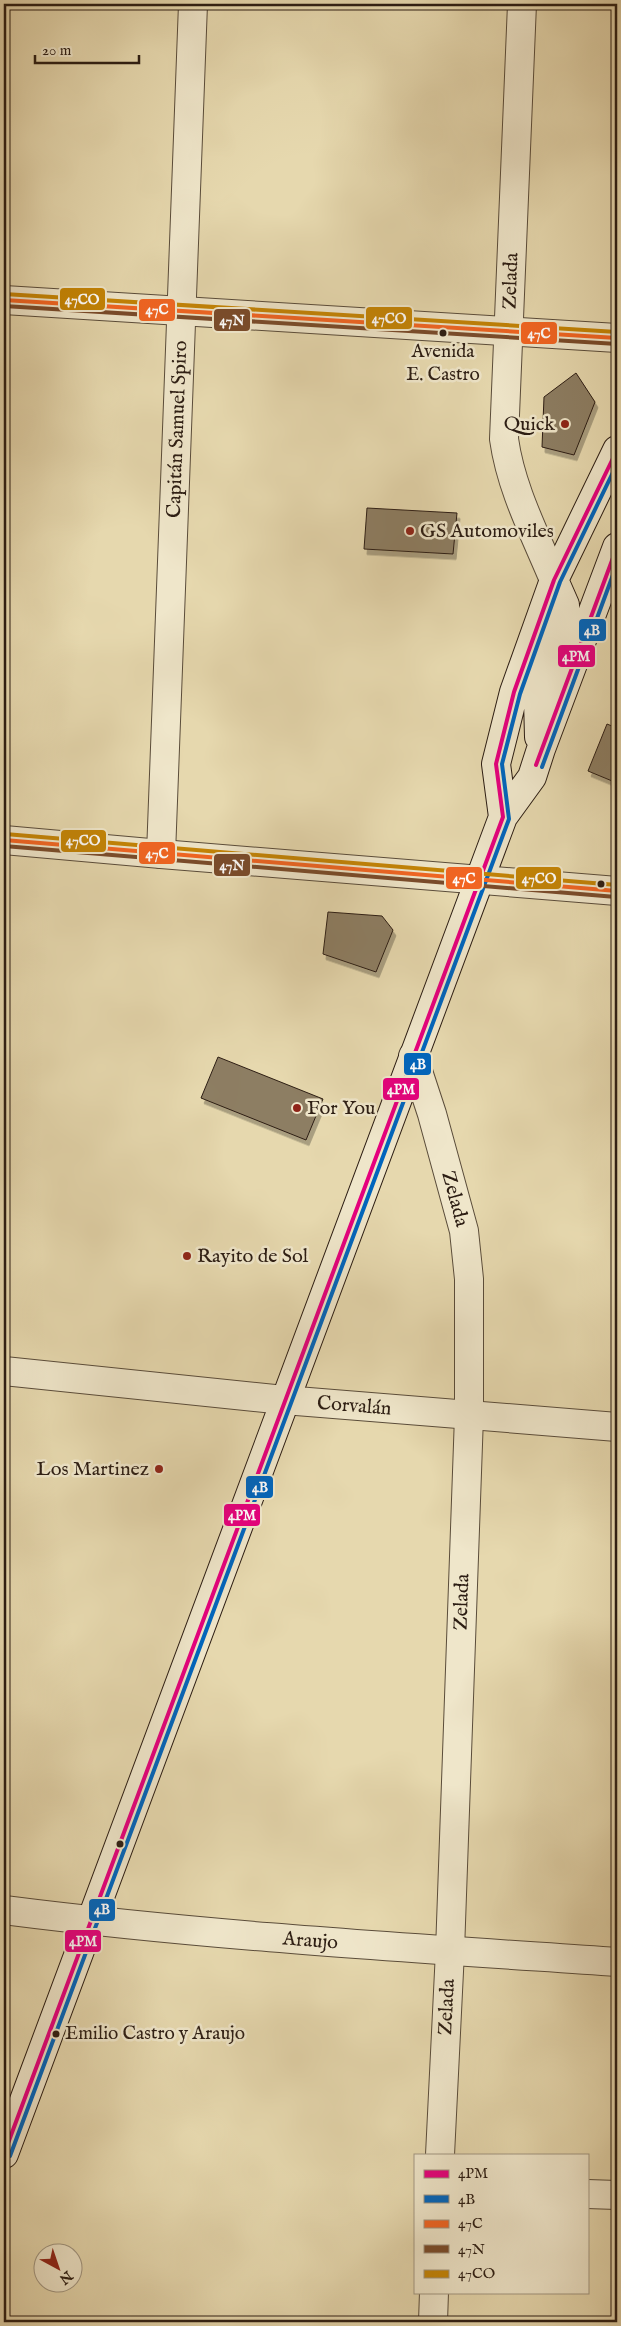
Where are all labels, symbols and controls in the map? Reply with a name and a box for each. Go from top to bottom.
scale bar [35,32,139,64]
text: 20 m [42,41,72,60]
street label: Zelada [498,252,524,310]
line badge: 47CO [59,287,106,311]
text: 47CO [65,291,100,309]
line badge: 47C [138,298,176,322]
text: 47C [146,301,169,319]
line badge: 47CO [365,306,413,330]
line badge: 47N [213,308,251,332]
text: 47CO [372,310,407,328]
text: 47N [219,312,245,330]
line badge: 47C [520,321,558,345]
text: 47C [528,325,551,343]
marker: Avenida E. Castro [438,328,448,338]
street label: Capitán Samuel Spiro [161,340,193,519]
place label: Avenida E. Castro [406,340,480,387]
place label: Quick [504,412,555,437]
marker: Quick [559,418,571,430]
place label: GS Automoviles [420,519,554,544]
marker: GS Automoviles [404,525,416,537]
line badge: 4B [578,618,607,642]
text: 4B [584,622,600,640]
line badge: 4PM [557,644,596,668]
text: 4PM [562,648,591,666]
line badge: 47CO [60,829,107,853]
text: 47CO [66,832,101,850]
line badge: 47C [138,841,176,865]
text: 47C [146,845,169,863]
line badge: 47N [213,853,251,877]
text: 47N [219,857,245,875]
line badge: 47C [445,866,483,890]
line badge: 47CO [515,866,562,890]
text: 47C [453,870,476,888]
text: 47CO [522,870,557,888]
unlabelled marker [596,879,606,889]
line badge: 4B [403,1052,432,1076]
text: 4B [410,1056,426,1074]
line badge: 4PM [382,1077,420,1101]
text: 4PM [387,1081,416,1099]
place label: For You [307,1096,375,1121]
marker: For You [291,1102,303,1114]
street label: Zelada [436,1168,475,1230]
place label: Rayito de Sol [197,1244,309,1269]
marker: Rayito de Sol [181,1250,193,1262]
street label: Corvalán [316,1390,393,1421]
place label: Los Martinez [36,1457,149,1482]
marker: Los Martinez [153,1463,165,1475]
line badge: 4B [245,1475,274,1499]
text: 4B [252,1479,268,1497]
line badge: 4PM [223,1503,261,1527]
text: 4PM [228,1507,257,1525]
street label: Zelada [449,1573,475,1631]
unlabelled marker [115,1839,125,1849]
line badge: 4B [88,1898,116,1922]
text: 4B [94,1901,110,1919]
street label: Araujo [281,1926,339,1955]
line badge: 4PM [64,1929,102,1953]
text: 4PM [69,1933,98,1951]
street label: Zelada [433,1978,461,2036]
place label: Emilio Castro y Araujo [65,2022,245,2046]
marker: Emilio Castro y Araujo [51,2029,61,2039]
legend [414,2154,588,2294]
text: 4PM [458,2164,488,2183]
text: 4B [458,2190,475,2209]
text: 47C [458,2214,483,2233]
text: 47N [458,2240,485,2259]
north arrow [32,2244,82,2294]
text: 47CO [458,2264,495,2283]
text: N [55,2266,77,2288]

